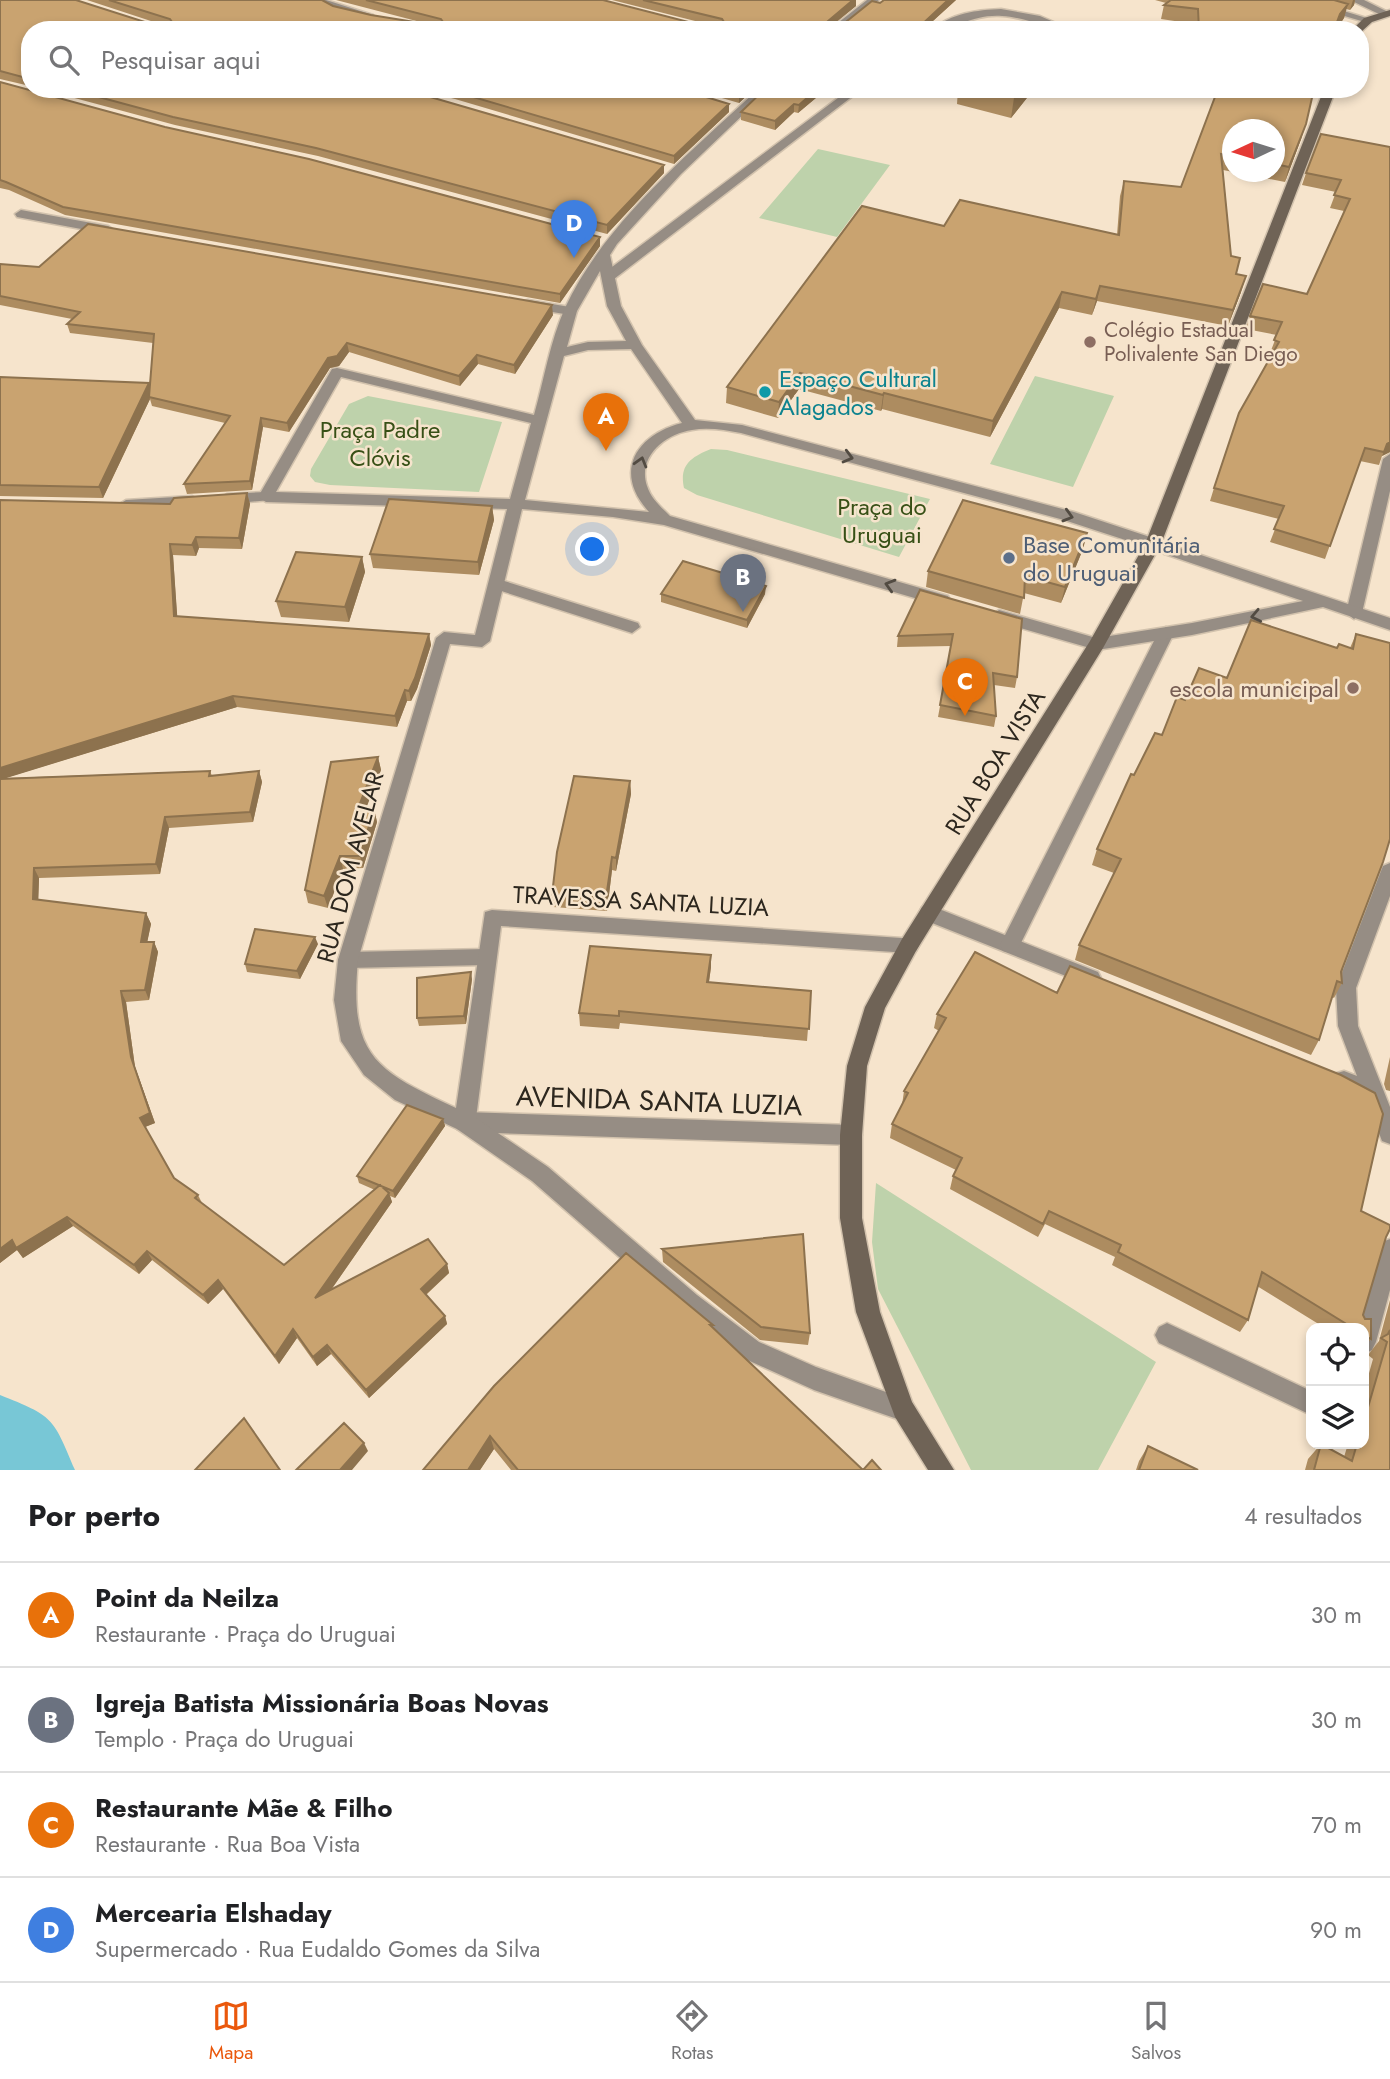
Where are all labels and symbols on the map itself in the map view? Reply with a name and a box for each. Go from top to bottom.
north arrow [1222,119,1285,182]
pin: D [551,200,597,258]
place label: Colégio Estadual Polivalente San Diego [1104,315,1298,369]
marker: Colégio Estadual Polivalente San Diego [1082,334,1098,350]
place label: Espaço Cultural Alagados [779,361,937,424]
marker: Espaço Cultural Alagados [757,384,773,400]
pin: A [583,393,629,451]
park label: Praça Padre Clóvis [320,412,440,475]
one-way arrow [842,449,854,463]
one-way arrow [632,457,647,469]
park label: Praça do Uruguai [837,489,927,552]
one-way arrow [1062,507,1074,522]
place label: Base Comunitária do Uruguai [1023,527,1200,590]
your location [575,532,609,566]
marker: Base Comunitária do Uruguai [1001,550,1017,566]
pin: B [720,554,766,612]
one-way arrow [884,578,896,593]
one-way arrow [1250,607,1262,622]
pin: C [942,658,988,716]
place label: escola municipal [1170,671,1339,706]
marker: escola municipal [1345,680,1361,696]
street label: RUA BOA VISTA [936,682,1054,842]
street label: RUA DOM AVELAR [308,767,393,967]
street label: TRAVESSA SANTA LUZIA [512,877,770,925]
street label: AVENIDA SANTA LUZIA [515,1076,803,1127]

